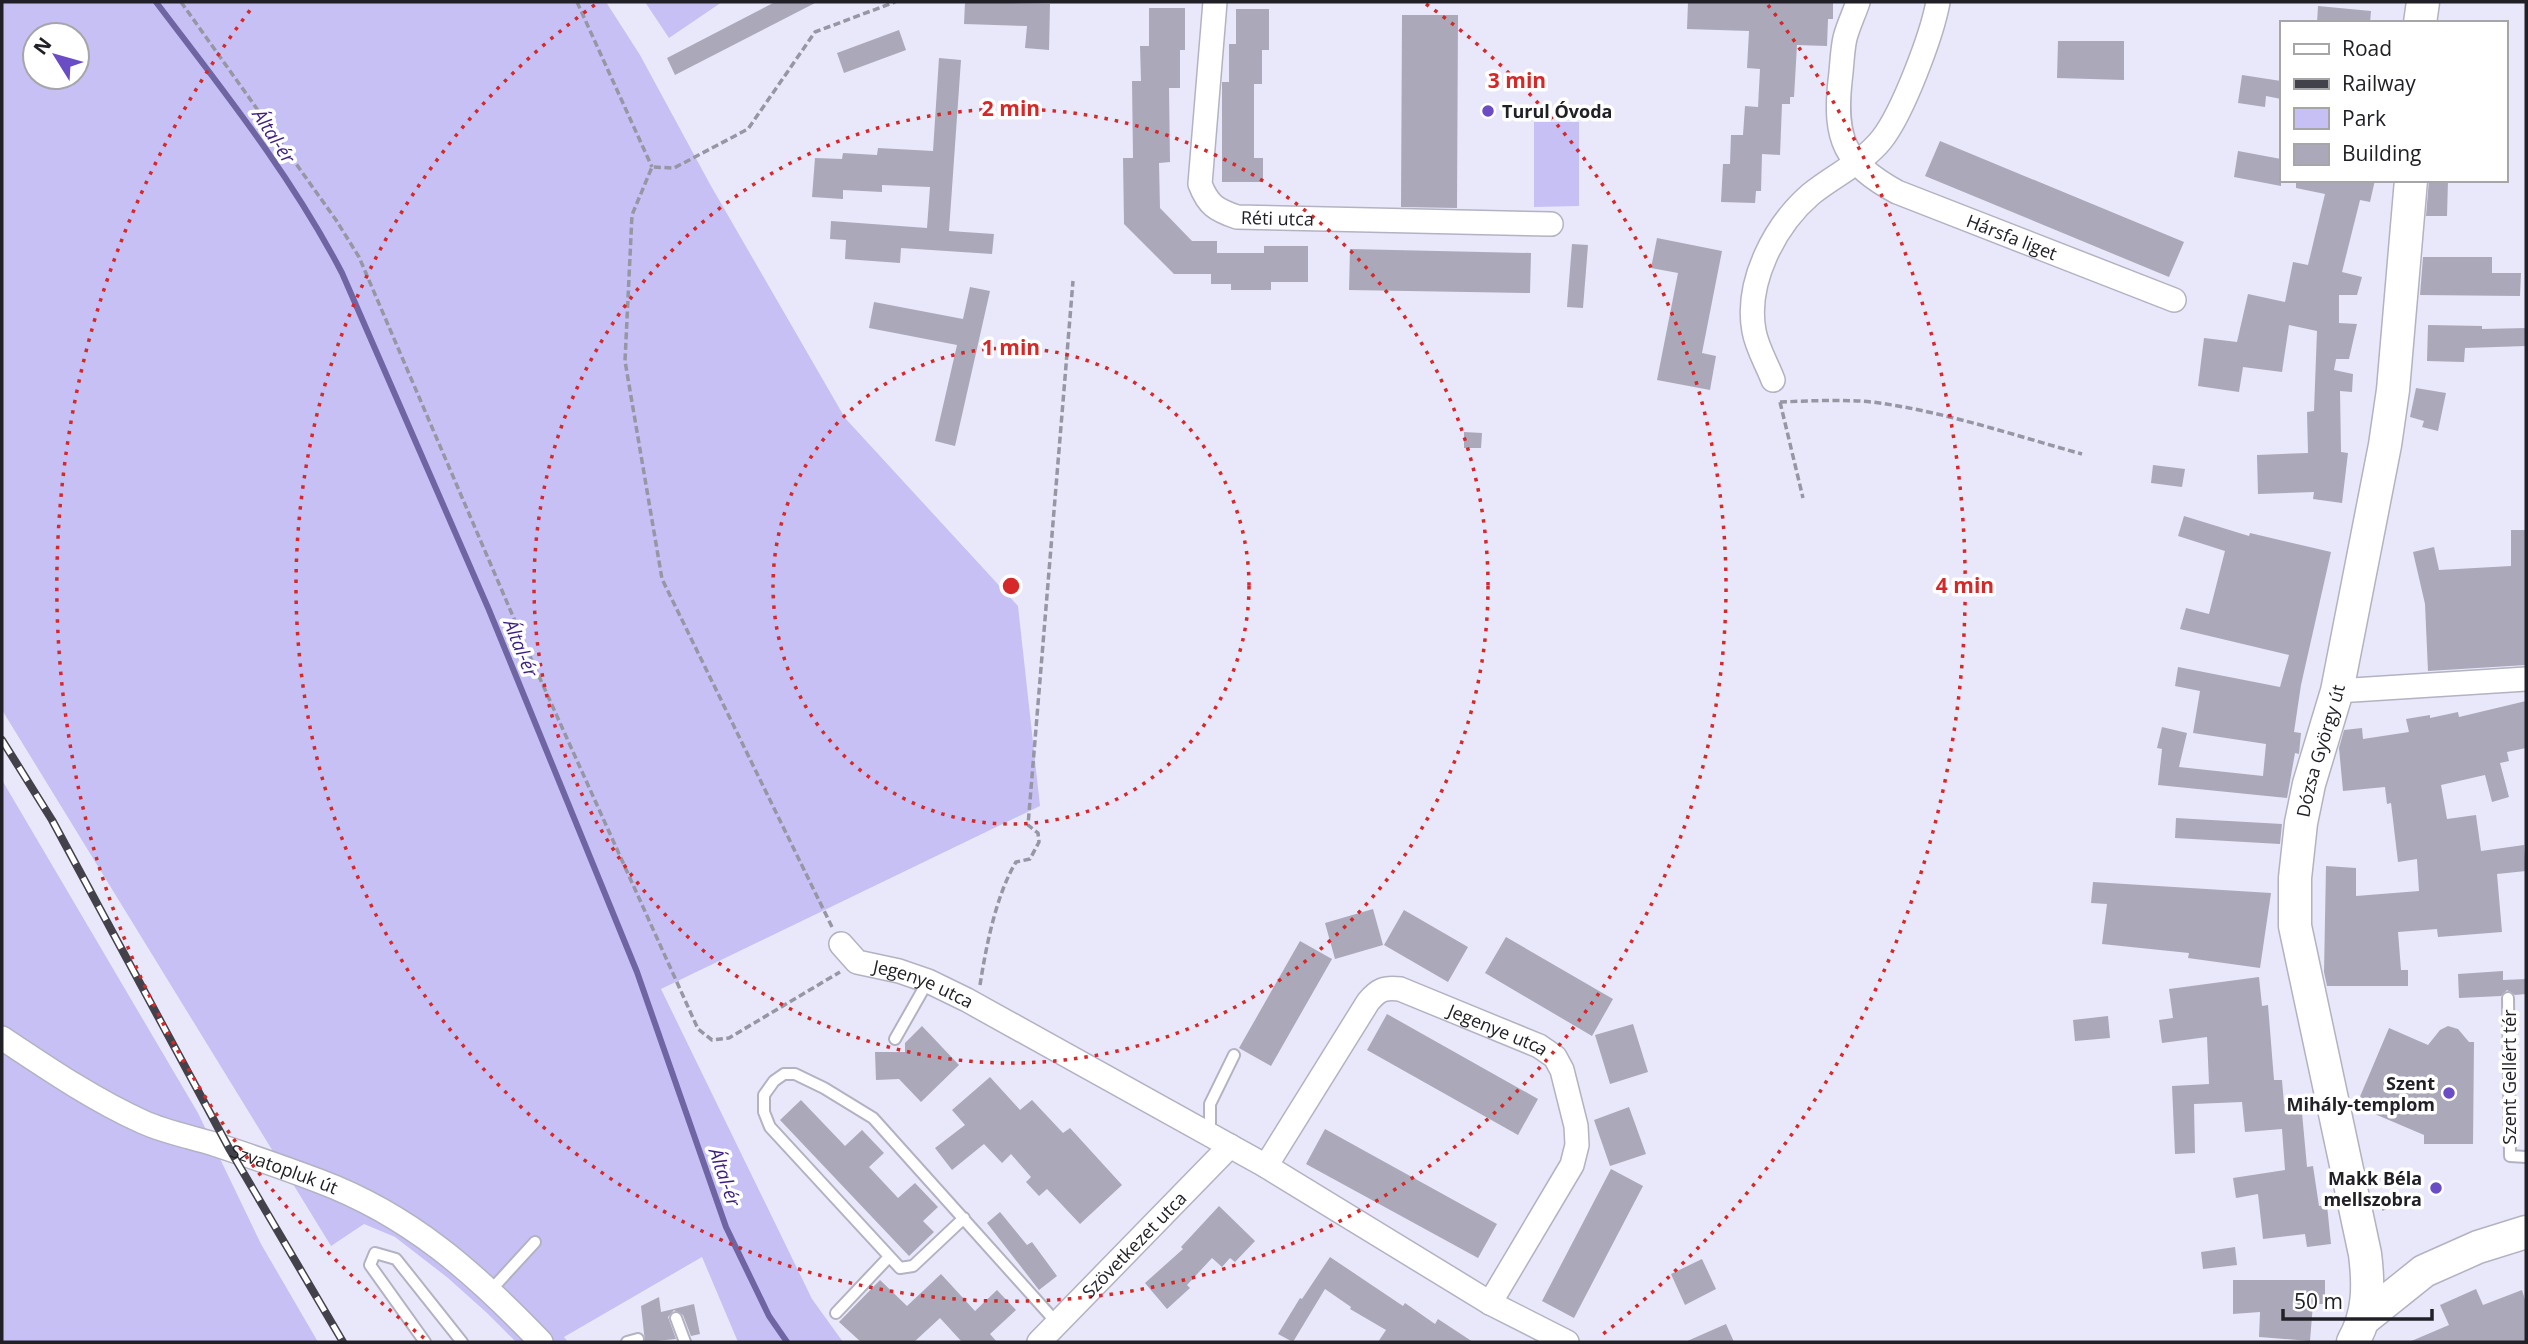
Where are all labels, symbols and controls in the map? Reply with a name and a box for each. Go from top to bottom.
north arrow [21,21,91,91]
legend [2280,21,2507,182]
text: N [27,32,57,60]
text: Road [2342,34,2392,62]
text: 3 min [1488,66,1546,94]
text: Railway [2342,69,2416,97]
text: 2 min [982,94,1040,122]
place label: Turul Óvoda [1502,99,1612,123]
water label: Által-ér [246,102,302,170]
marker: Turul Óvoda [1480,103,1496,119]
text: Park [2342,104,2386,132]
text: Building [2342,139,2421,167]
street label: Réti utca [1241,205,1314,231]
street label: Hársfa liget [1963,208,2061,265]
text: 1 min [982,333,1040,361]
text: 4 min [1936,571,1994,599]
centre of rings [999,574,1023,598]
water label: Által-ér [497,613,545,682]
street label: Dózsa György út [2291,683,2350,819]
street label: Jegenye utca [869,953,978,1013]
street label: Jegenye utca [1443,997,1553,1061]
street label: Szent Gellért tér [2497,1009,2521,1145]
place label: Szent Mihály-templom [2286,1071,2435,1116]
marker: Szent Mihály-templom [2441,1085,2457,1101]
street label: Szvatopluk út [227,1138,342,1199]
water label: Által-ér [702,1142,748,1211]
place label: Makk Béla mellszobra [2323,1166,2422,1211]
marker: Makk Béla mellszobra [2428,1180,2444,1196]
street label: Szövetkezet utca [1076,1186,1191,1303]
scale bar [2283,1278,2432,1322]
text: 50 m [2294,1287,2343,1315]

